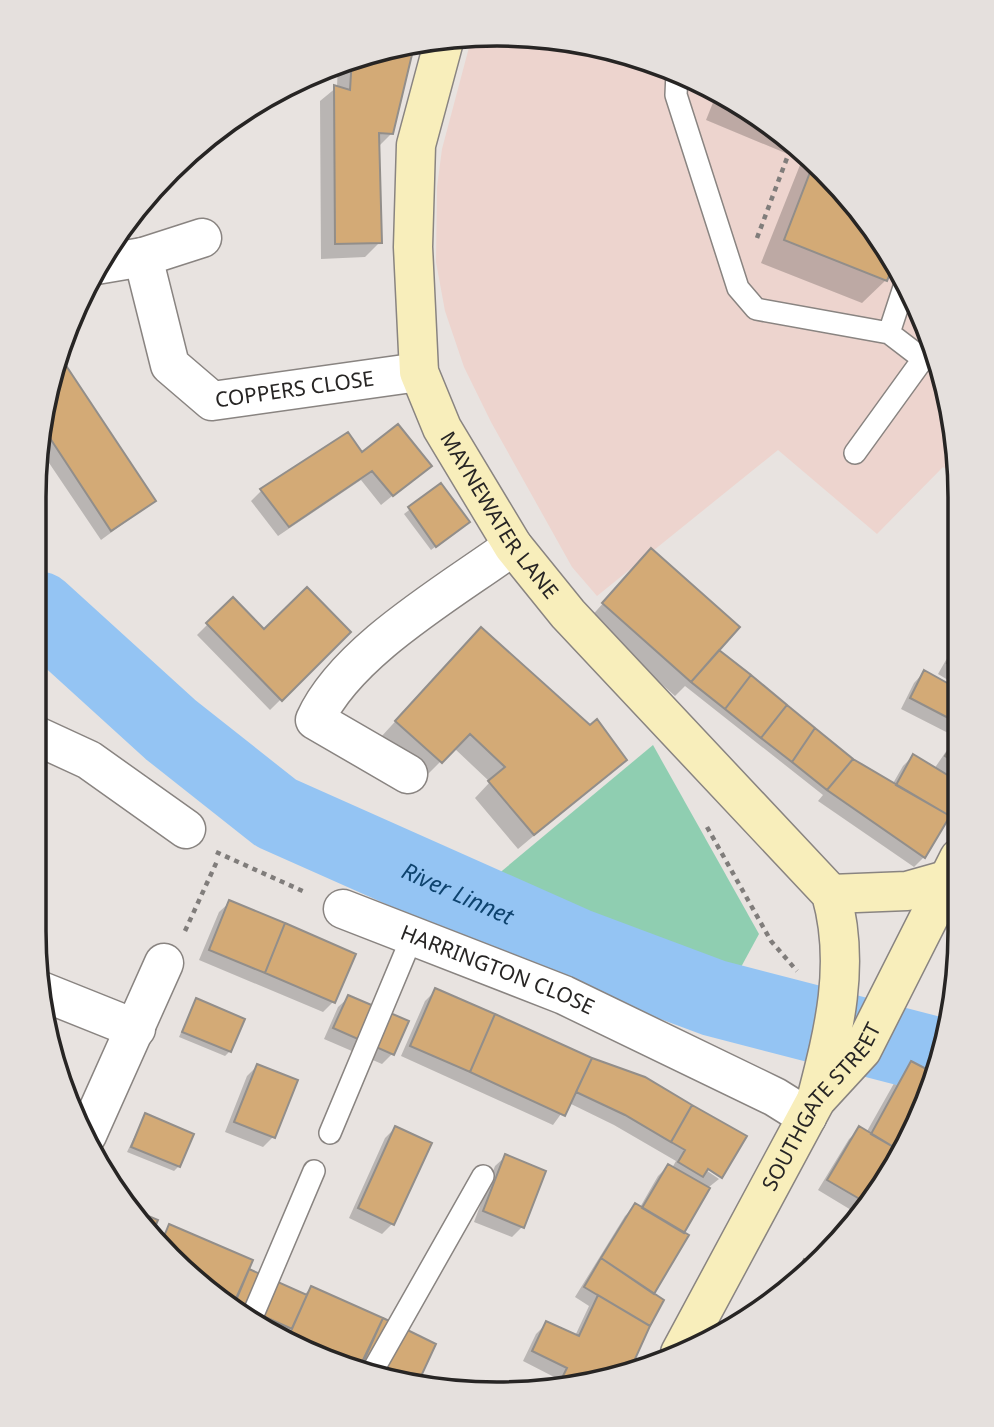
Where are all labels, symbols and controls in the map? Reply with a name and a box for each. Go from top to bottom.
street label: COPPERS CLOSE [213,363,376,413]
street label: MAYNEWATER LANE [434,426,565,604]
water label: River Linnet [397,854,520,932]
street label: HARRINGTON CLOSE [397,918,599,1021]
street label: SOUTHGATE STREET [755,1017,887,1195]

